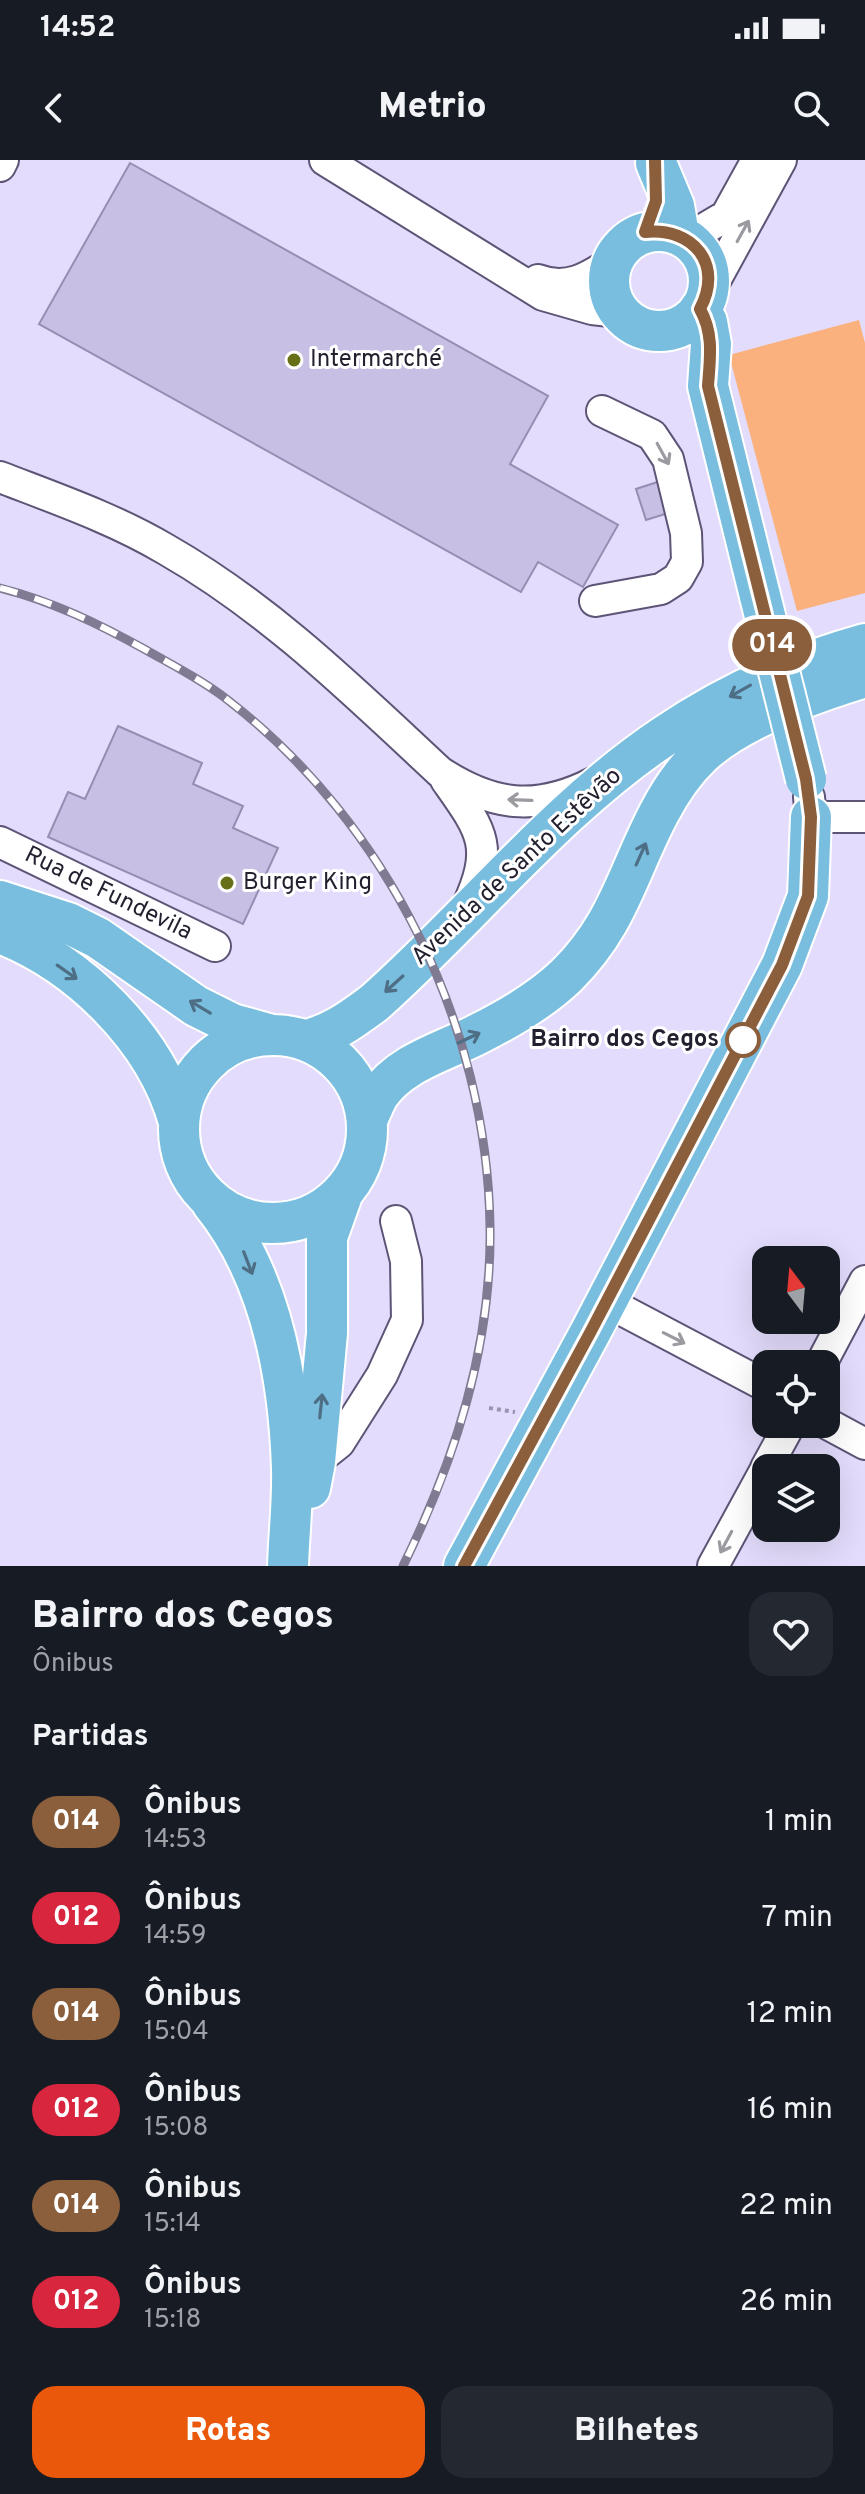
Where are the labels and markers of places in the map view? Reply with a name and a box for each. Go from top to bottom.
place label: Intermarché [310,345,442,375]
marker: Intermarché [285,351,303,369]
place label: Burger King [243,868,372,898]
marker: Burger King [218,874,236,892]
marker: Bairro dos Cegos [726,1023,760,1057]
place label: Bairro dos Cegos [531,1025,719,1055]

